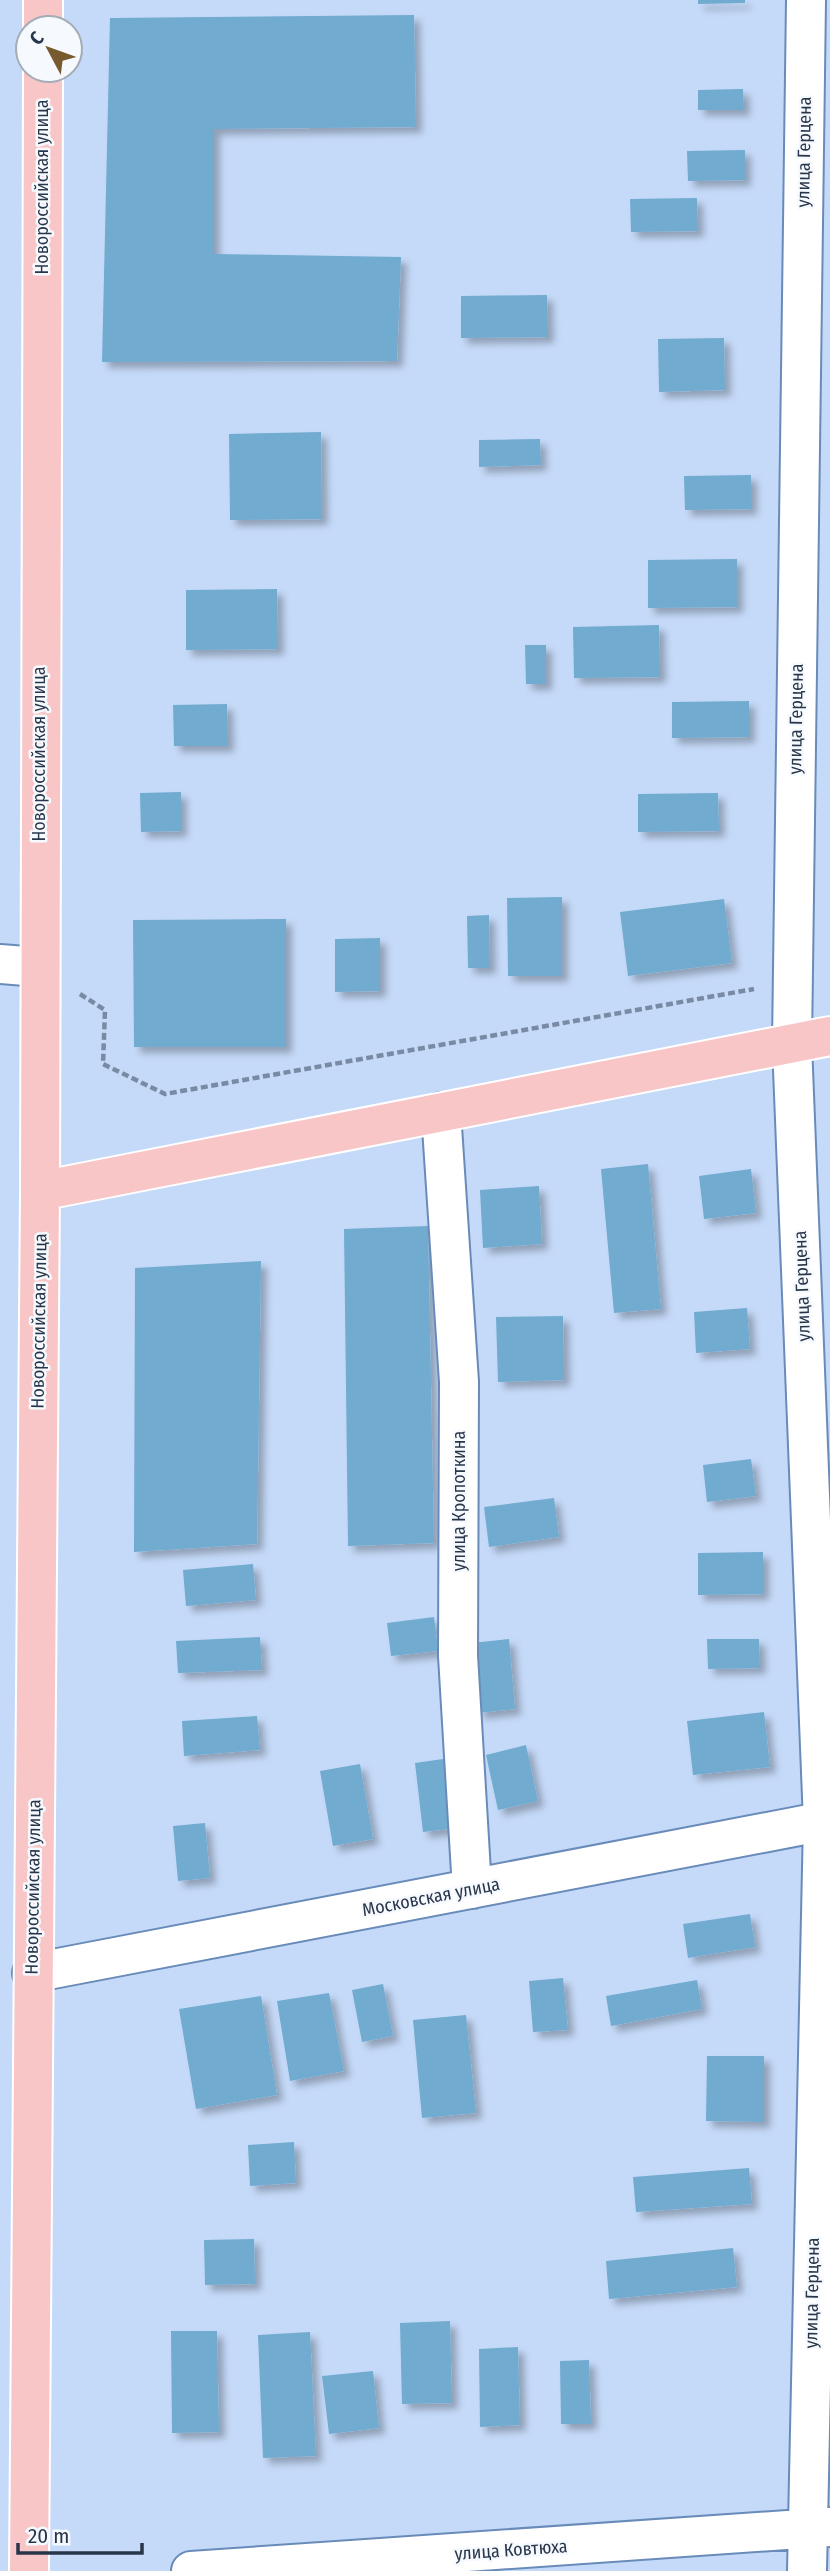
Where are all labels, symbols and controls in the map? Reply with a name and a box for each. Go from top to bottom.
north arrow [14,14,84,84]
text: С [25,27,49,49]
street label: улица Герцена [792,96,816,208]
street label: Новороссийская улица [31,99,53,275]
street label: улица Герцена [784,663,808,775]
street label: Новороссийская улица [28,666,50,842]
street label: улица Герцена [789,1230,815,1342]
street label: Новороссийская улица [26,1233,52,1409]
street label: улица Кропоткина [448,1431,470,1571]
street label: Новороссийская улица [20,1799,46,1975]
street label: Московская улица [360,1873,502,1921]
street label: улица Герцена [800,2237,824,2349]
scale bar [18,2512,142,2556]
text: 20 m [28,2523,69,2549]
street label: улица Ковтюха [454,2535,568,2565]

